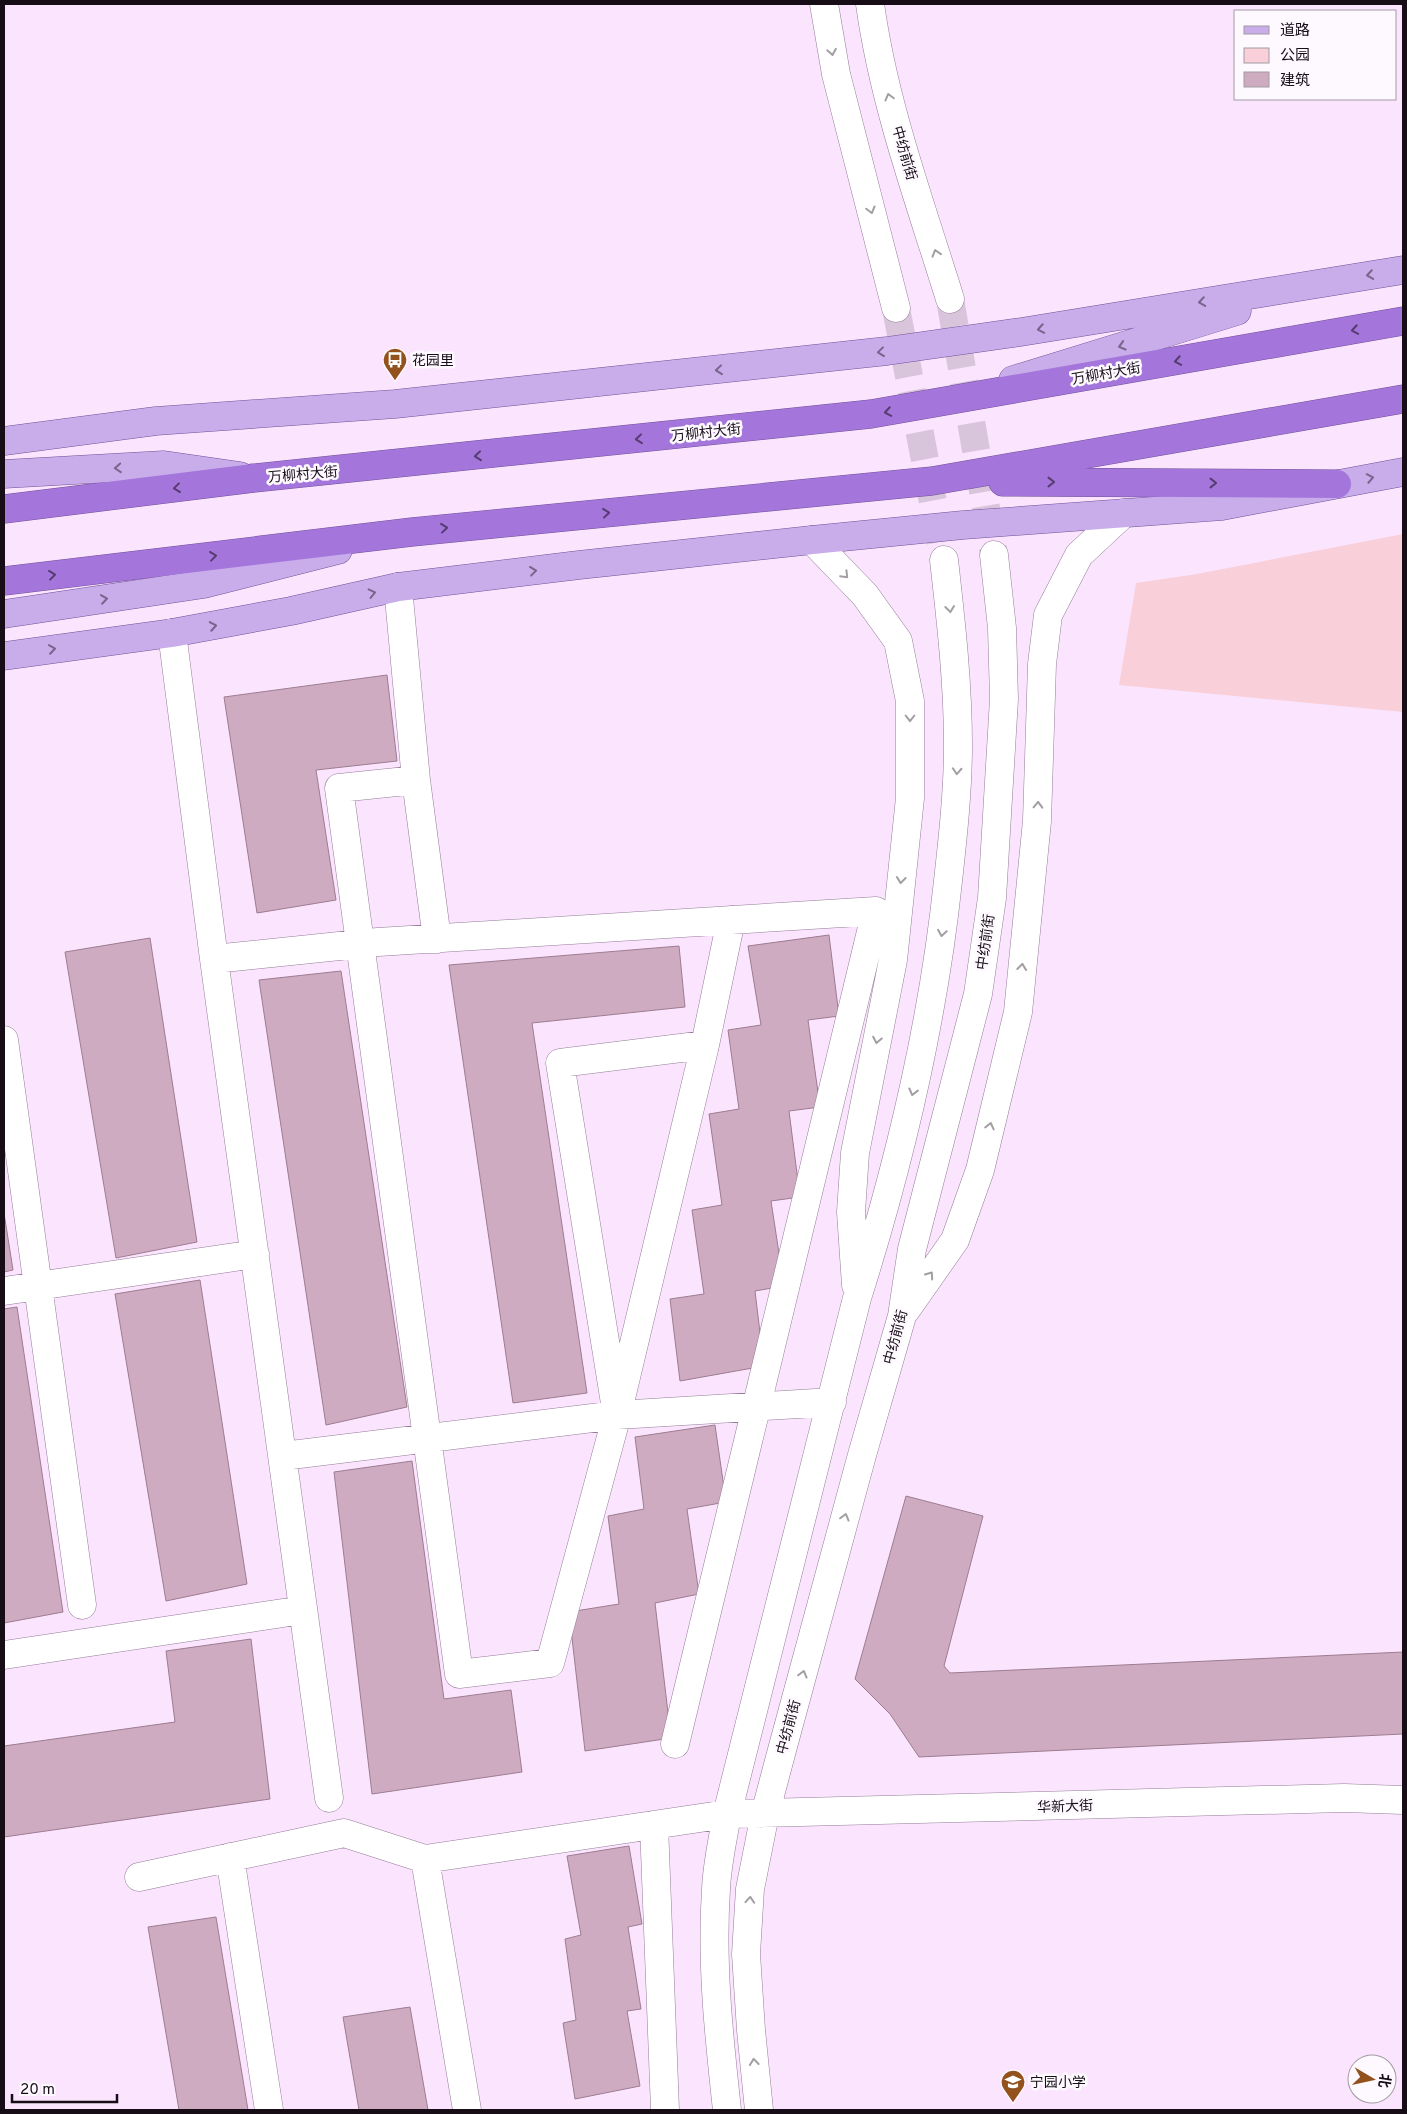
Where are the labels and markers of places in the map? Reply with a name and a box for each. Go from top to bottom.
bus stop icon: 花园里 [382,347,408,381]
place label: 花园里 [412,353,454,370]
school or university icon: 宁园小学 [1000,2069,1026,2103]
place label: 宁园小学 [1030,2074,1086,2092]

